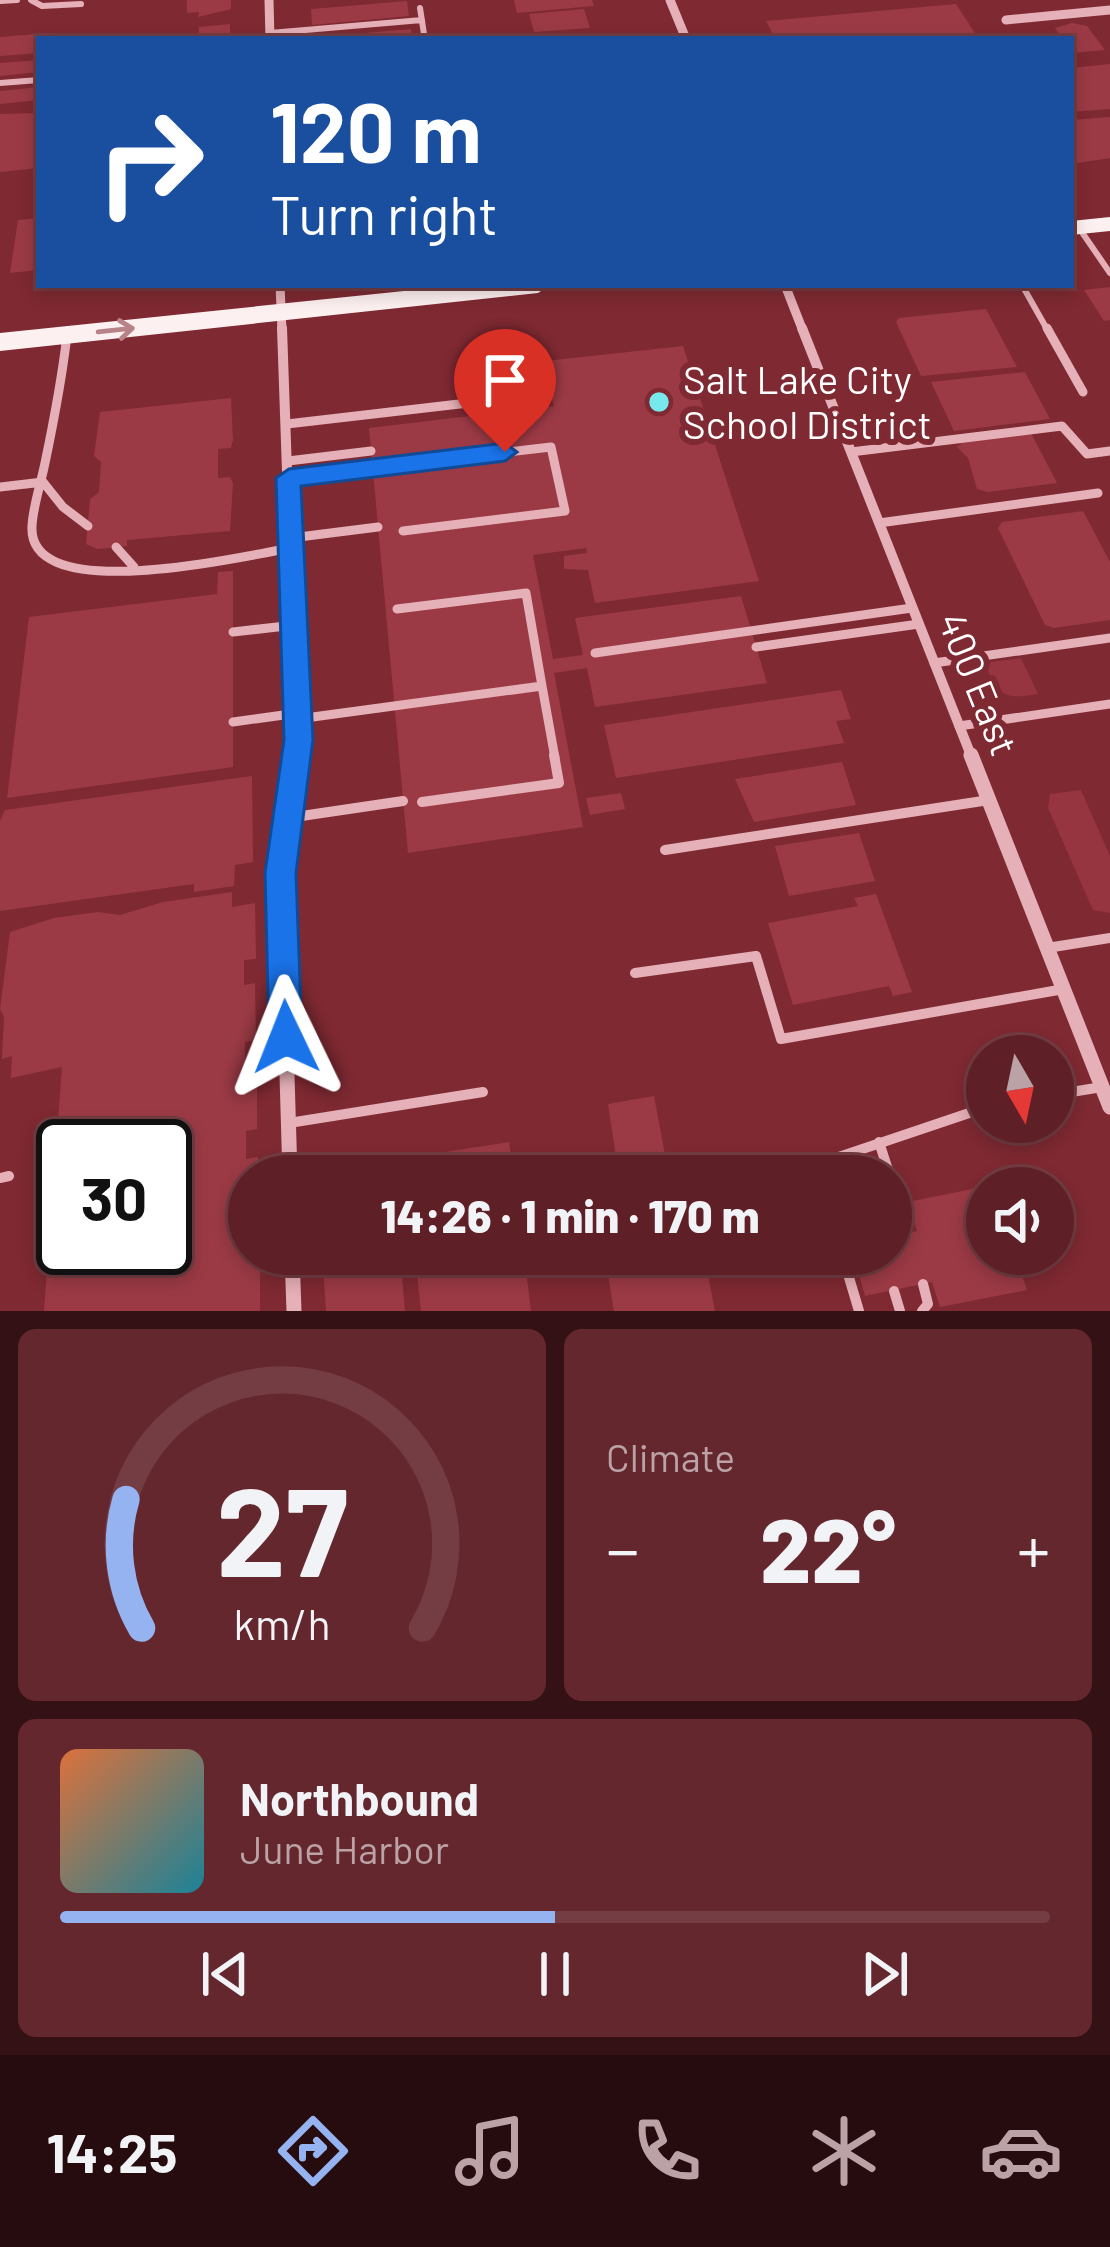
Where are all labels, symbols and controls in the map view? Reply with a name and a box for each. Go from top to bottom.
text: 120 m [270,79,482,180]
icon: right [72,84,228,240]
text: Turn right [270,181,498,246]
one-way arrow [96,318,135,341]
pin [454,329,556,452]
icon: arrive [472,347,538,413]
place label: Salt Lake City School District [683,355,932,447]
marker: Salt Lake City School District [646,389,672,415]
street label: 400 East [930,605,1029,762]
position arrow [223,974,349,1100]
north arrow [966,1035,1074,1143]
map controls [966,1035,1074,1275]
speed limit sign: 30 [36,1119,192,1275]
button: sound [966,1167,1074,1275]
text: 14:26 · 1 min · 170 m [381,1188,760,1242]
text: Climate [606,1433,735,1480]
text: 27 [216,1452,348,1602]
text: 22° [760,1493,896,1601]
text: − [606,1508,639,1587]
text: + [1017,1508,1050,1587]
text: km/h [233,1597,331,1649]
text: Northbound [240,1771,479,1825]
text: June Harbor [240,1825,449,1872]
icon: previous [192,1941,258,2007]
icon: pause [522,1941,588,2007]
icon: next [852,1941,918,2007]
icon: directions [271,2109,355,2193]
icon: music [448,2109,532,2193]
icon: phone [625,2109,709,2193]
icon: climate [802,2109,886,2193]
icon: car [979,2109,1063,2193]
text: 14:25 [47,2119,177,2184]

